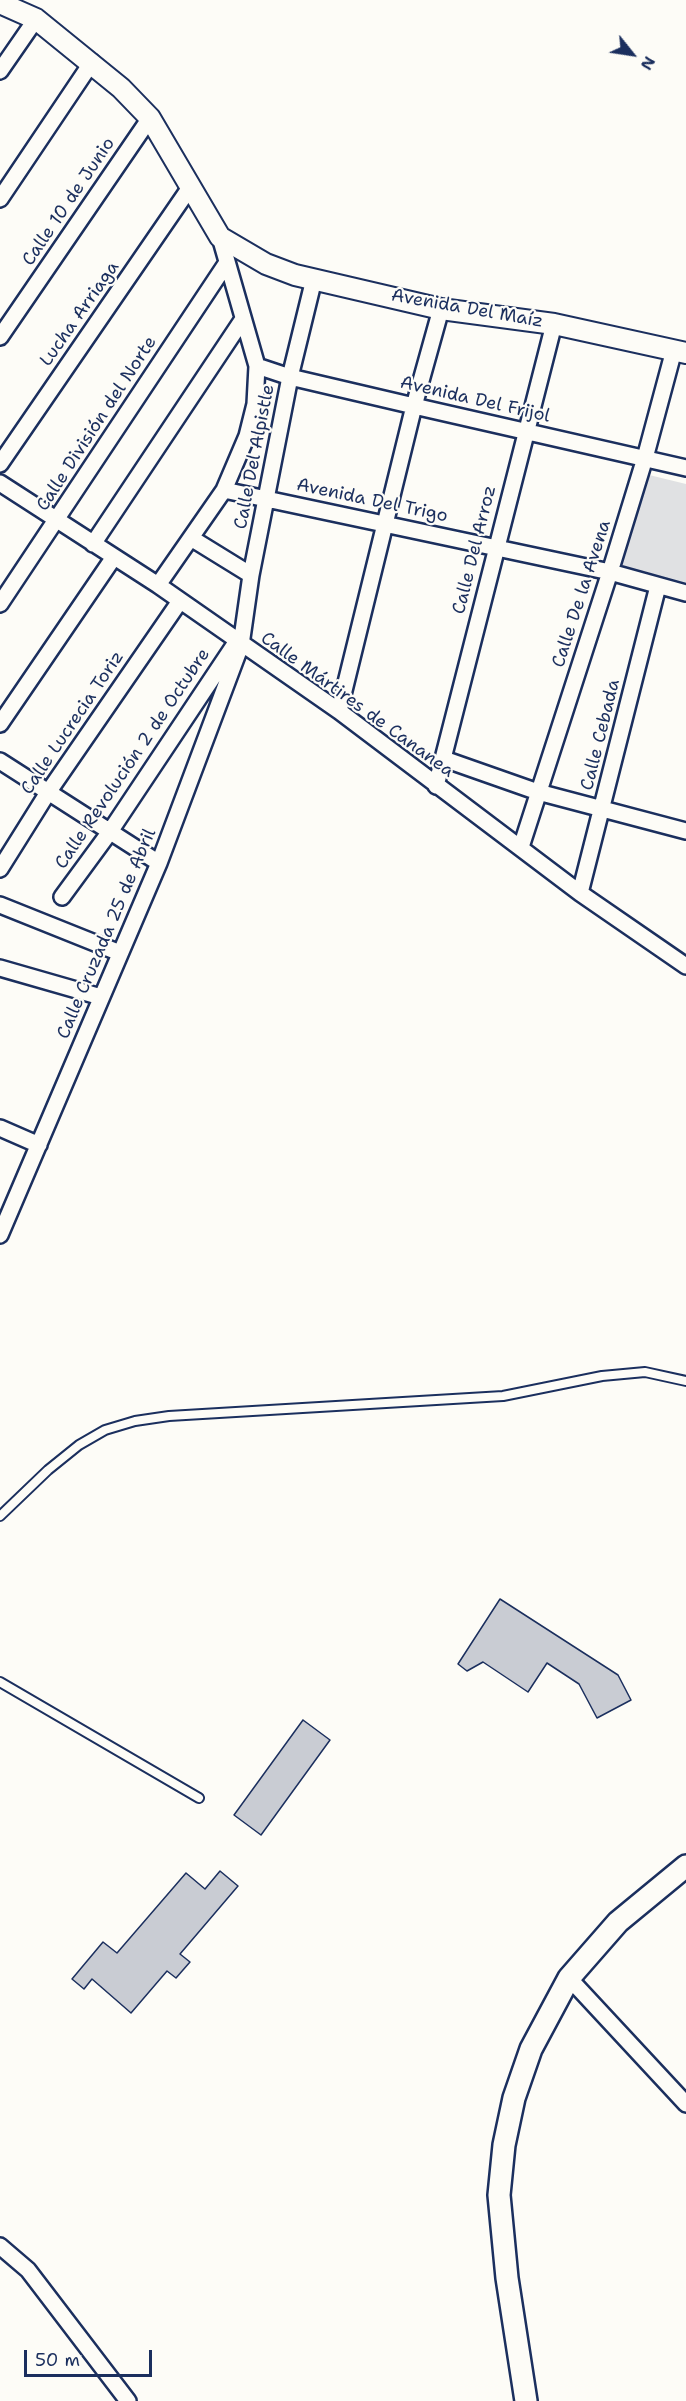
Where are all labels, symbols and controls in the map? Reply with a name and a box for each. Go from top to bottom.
north arrow [602,24,662,84]
text: N [636,53,660,74]
street label: Calle 10 de Junio [18,134,120,270]
street label: Lucha Arriaga [36,257,124,371]
street label: Avenida Del Maíz [389,285,545,333]
street label: Calle División del Norte [32,333,162,515]
street label: Avenida Del Frijol [398,372,552,428]
street label: Calle Del Alpistle [230,383,280,531]
street label: Avenida Del Trigo [294,474,450,528]
street label: Calle Del Arroz [449,483,501,617]
street label: Calle De la Avena [548,518,616,670]
street label: Calle Mártires de Cananea [256,628,458,782]
street label: Calle Revolución 2 de Octubre [51,645,215,873]
street label: Calle Lucrecia Toriz [17,647,129,799]
street label: Calle Cebada [577,677,625,793]
street label: Calle Cruzada 25 de Abril [53,826,161,1042]
scale bar [27,2338,154,2376]
text: 50 m [35,2348,80,2372]

